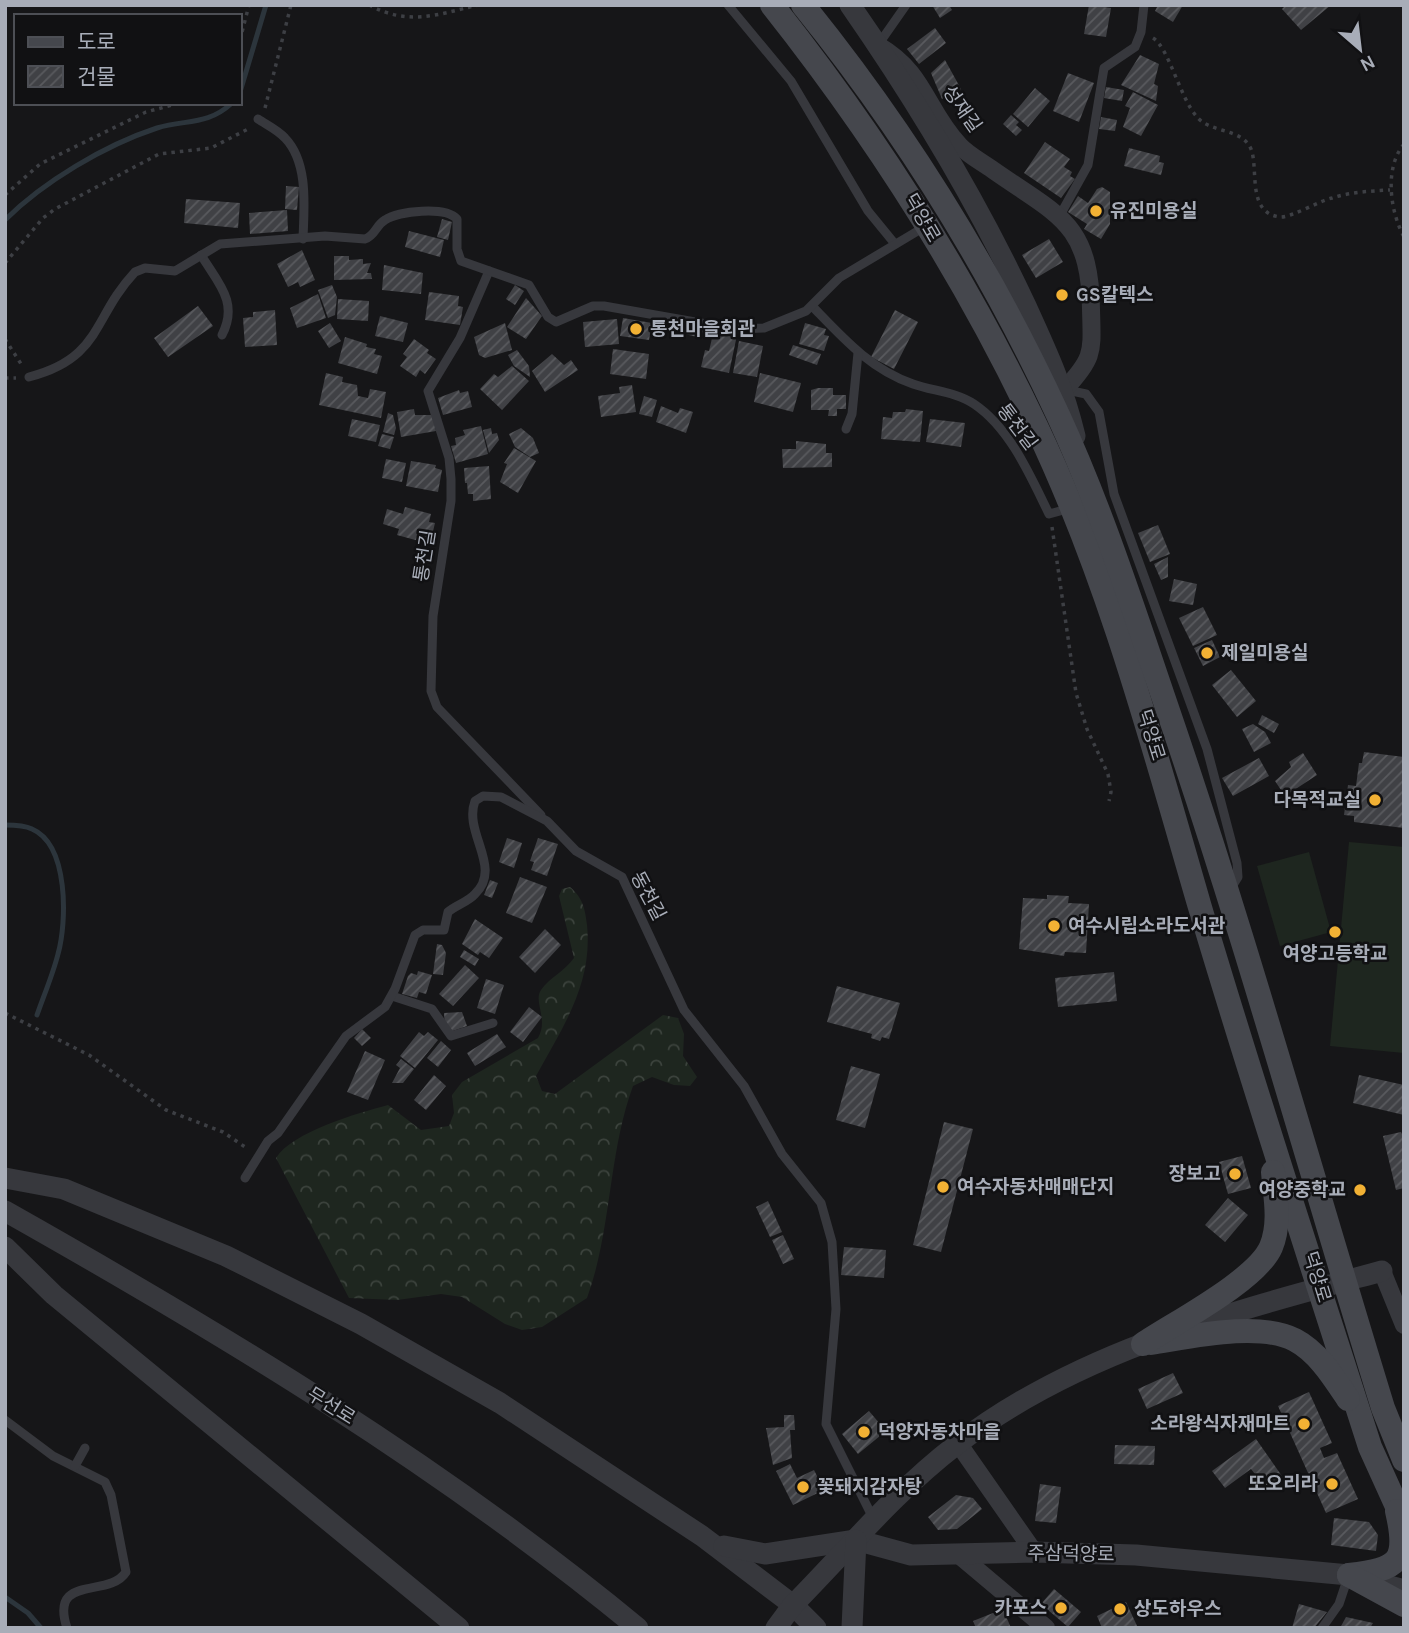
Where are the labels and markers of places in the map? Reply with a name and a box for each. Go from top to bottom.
place label: 유진미용실 [1110,200,1197,222]
marker: 유진미용실 [1088,203,1104,219]
place label: GS칼텍스 [1076,284,1153,306]
marker: GS칼텍스 [1054,287,1070,303]
place label: 통천마을회관 [650,318,755,340]
marker: 통천마을회관 [628,321,644,337]
place label: 제일미용실 [1221,642,1308,664]
marker: 제일미용실 [1199,645,1215,661]
place label: 다목적교실 [1274,789,1361,811]
marker: 다목적교실 [1367,792,1383,808]
place label: 여수시립소라도서관 [1068,915,1226,937]
marker: 여수시립소라도서관 [1046,918,1062,934]
marker: 여양고등학교 [1327,924,1343,940]
place label: 여양고등학교 [1283,943,1387,965]
place label: 장보고 [1169,1163,1221,1185]
marker: 장보고 [1227,1166,1243,1182]
place label: 여수자동차매매단지 [957,1176,1114,1198]
marker: 여수자동차매매단지 [935,1179,951,1195]
place label: 여양중학교 [1259,1179,1346,1201]
marker: 여양중학교 [1352,1182,1368,1198]
place label: 소라왕식자재마트 [1150,1413,1290,1435]
marker: 소라왕식자재마트 [1296,1416,1312,1432]
place label: 덕양자동차마을 [878,1421,1000,1443]
marker: 덕양자동차마을 [856,1424,872,1440]
place label: 또오리라 [1248,1473,1319,1495]
place label: 꽃돼지감자탕 [817,1476,922,1498]
marker: 또오리라 [1324,1476,1340,1492]
marker: 꽃돼지감자탕 [795,1479,811,1495]
place label: 카포스 [995,1597,1047,1619]
place label: 상도하우스 [1134,1598,1221,1620]
marker: 카포스 [1053,1600,1069,1616]
marker: 상도하우스 [1112,1601,1128,1617]

